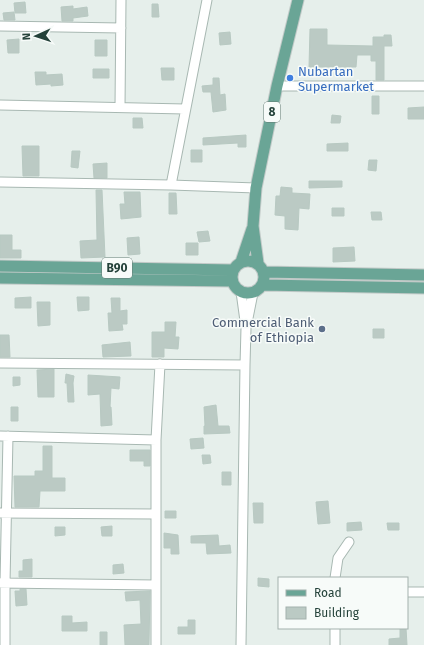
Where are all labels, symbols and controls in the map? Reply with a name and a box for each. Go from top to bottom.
north arrow [16,16,56,56]
text: N [20,33,33,40]
place label: Nubartan Supermarket [298,64,374,94]
marker: Nubartan Supermarket [285,73,295,83]
road number: 8 [264,102,280,122]
road number: B90 [102,258,132,278]
place label: Commercial Bank of Ethiopia [212,315,314,345]
marker: Commercial Bank of Ethiopia [317,324,327,334]
legend [278,577,408,629]
text: Road [314,586,342,600]
text: Building [314,606,360,620]

